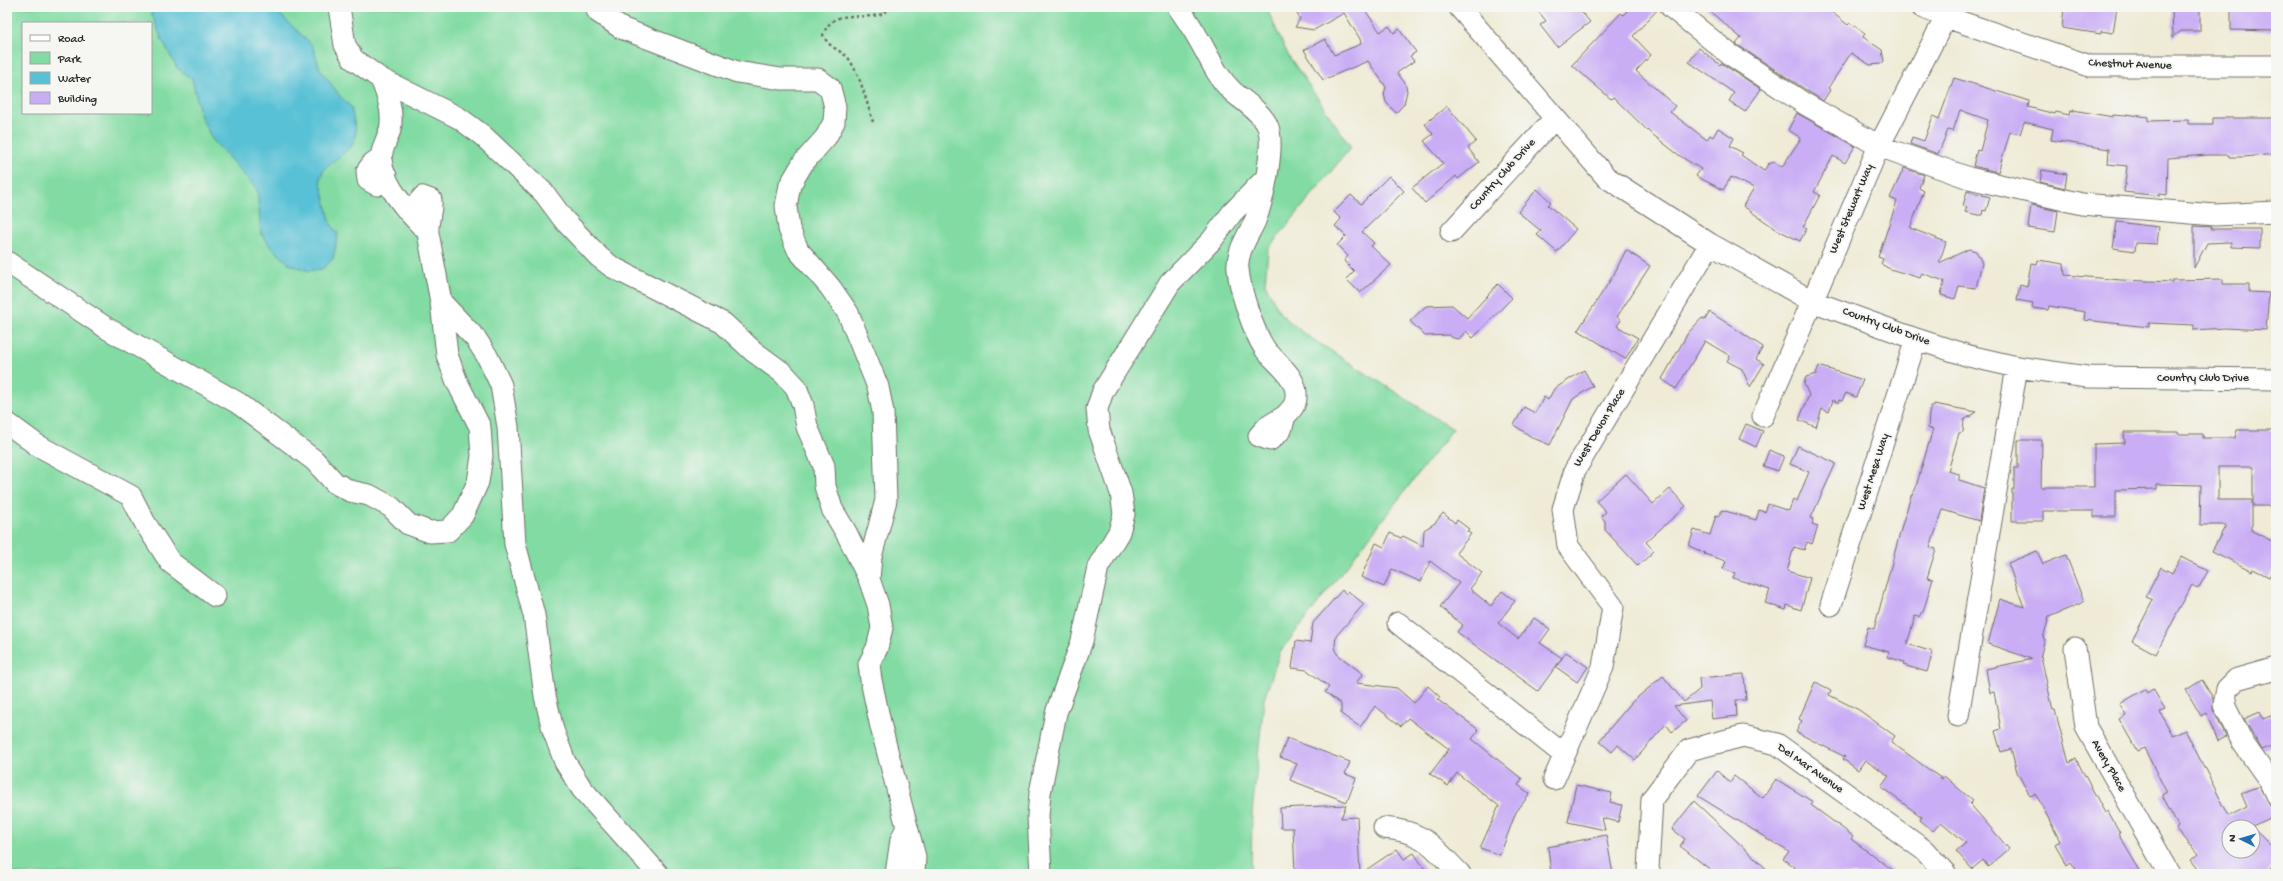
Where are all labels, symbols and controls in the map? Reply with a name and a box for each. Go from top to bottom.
legend [22,22,152,114]
text: Road [58,33,85,47]
text: Park [57,53,83,67]
street label: Chestnut Avenue [2088,57,2173,73]
text: Water [58,73,92,87]
text: Building [57,93,97,107]
street label: Country Club Drive [1467,136,1540,214]
street label: West Stewart Way [1827,162,1877,256]
street label: Country Club Drive [1840,305,1932,350]
street label: Country Club Drive [2157,372,2250,386]
street label: West Devon Place [1571,386,1629,470]
street label: West Mesa Way [1855,432,1893,512]
street label: Avery Place [2087,737,2129,795]
street label: Del Mar Avenue [1773,740,1846,797]
north arrow [2221,819,2261,859]
text: N [2227,834,2239,842]

